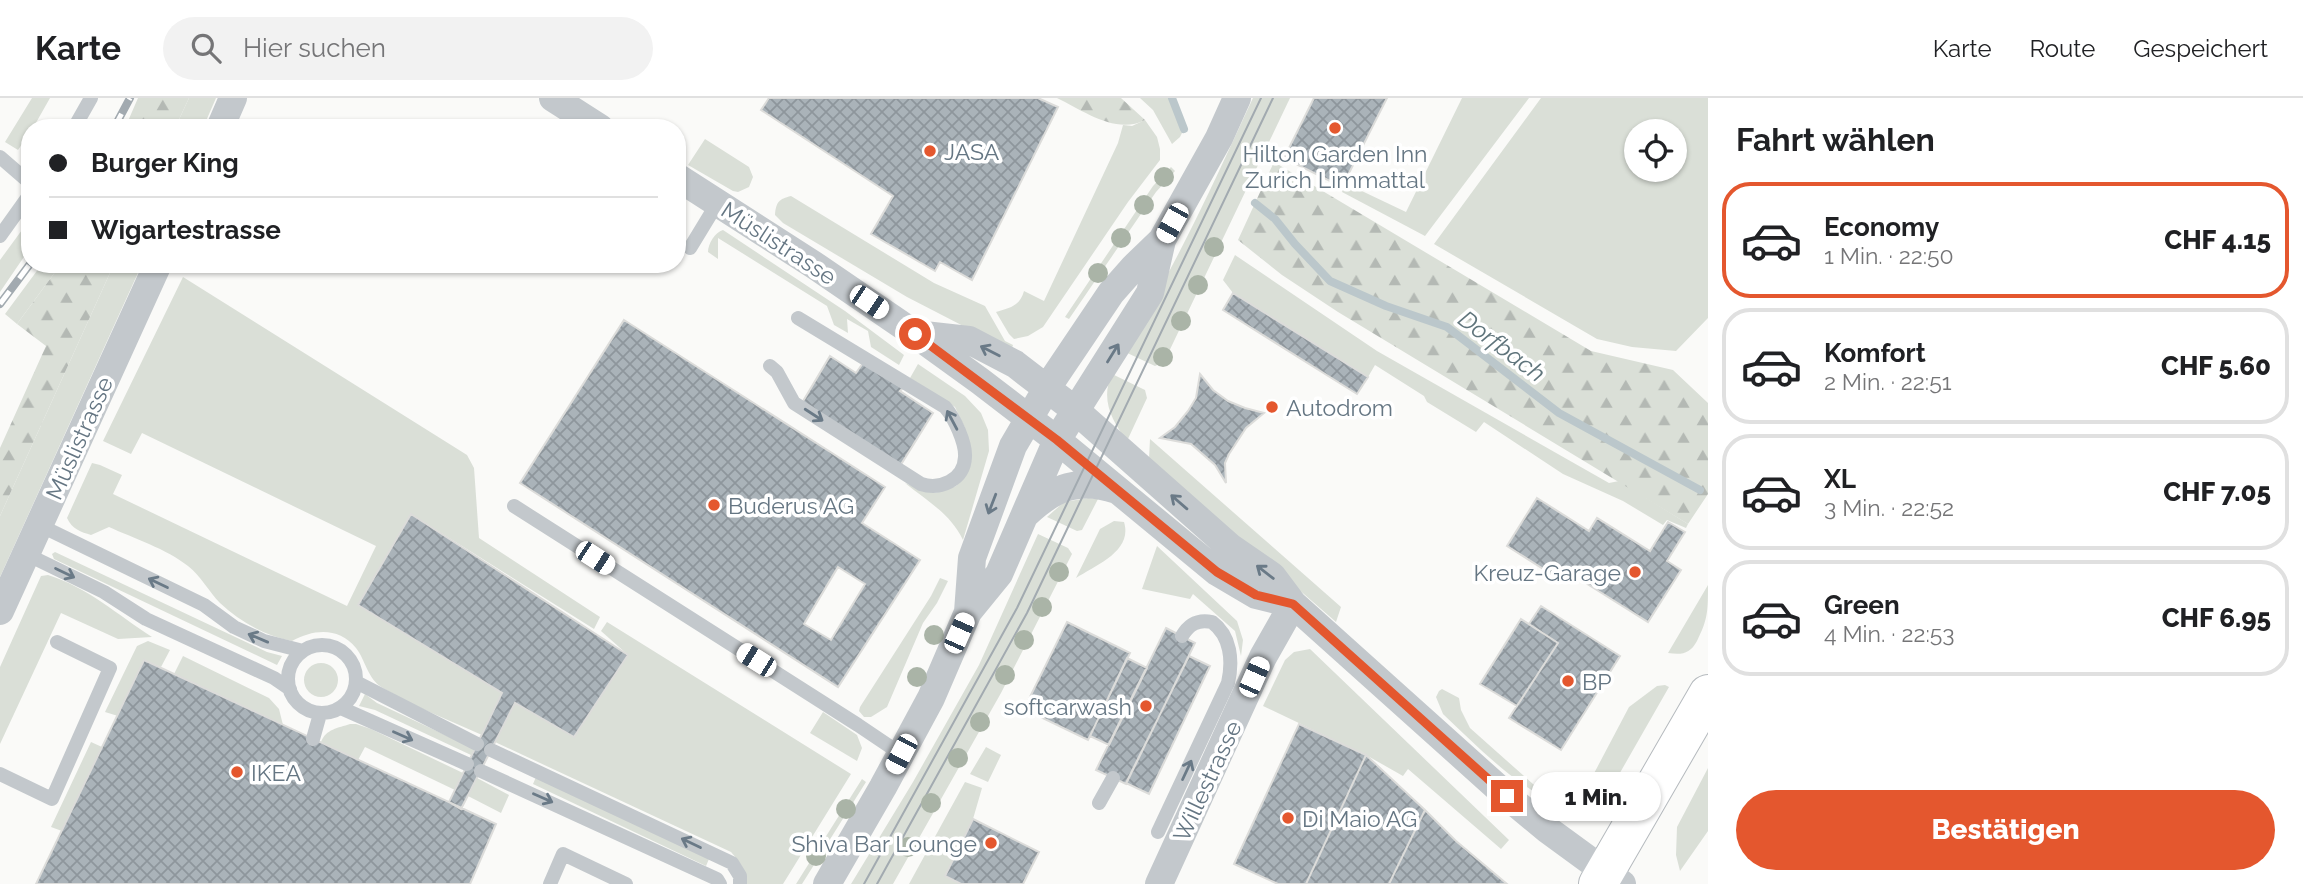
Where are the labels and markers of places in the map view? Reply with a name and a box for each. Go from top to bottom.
marker: Hilton Garden Inn Zurich Limmattal [1327,120,1343,136]
place label: JASA [944,138,1000,165]
place label: Hilton Garden Inn Zurich Limmattal [1242,140,1428,193]
marker: JASA [922,143,938,159]
place label: Autodrom [1286,394,1393,421]
marker: Autodrom [1264,399,1280,415]
place label: Buderus AG [728,492,854,519]
marker: Buderus AG [706,497,722,513]
place label: Kreuz-Garage [1473,559,1621,586]
marker: Kreuz-Garage [1627,564,1643,580]
place label: BP [1582,668,1612,695]
marker: BP [1560,673,1576,689]
place label: softcarwash [1004,693,1132,720]
marker: softcarwash [1138,698,1154,714]
place label: IKEA [251,759,302,786]
marker: IKEA [229,764,245,780]
place label: Di Maio AG [1302,805,1417,832]
marker: Di Maio AG [1280,810,1296,826]
place label: Shiva Bar Lounge [791,830,977,857]
marker: Shiva Bar Lounge [983,835,999,851]

